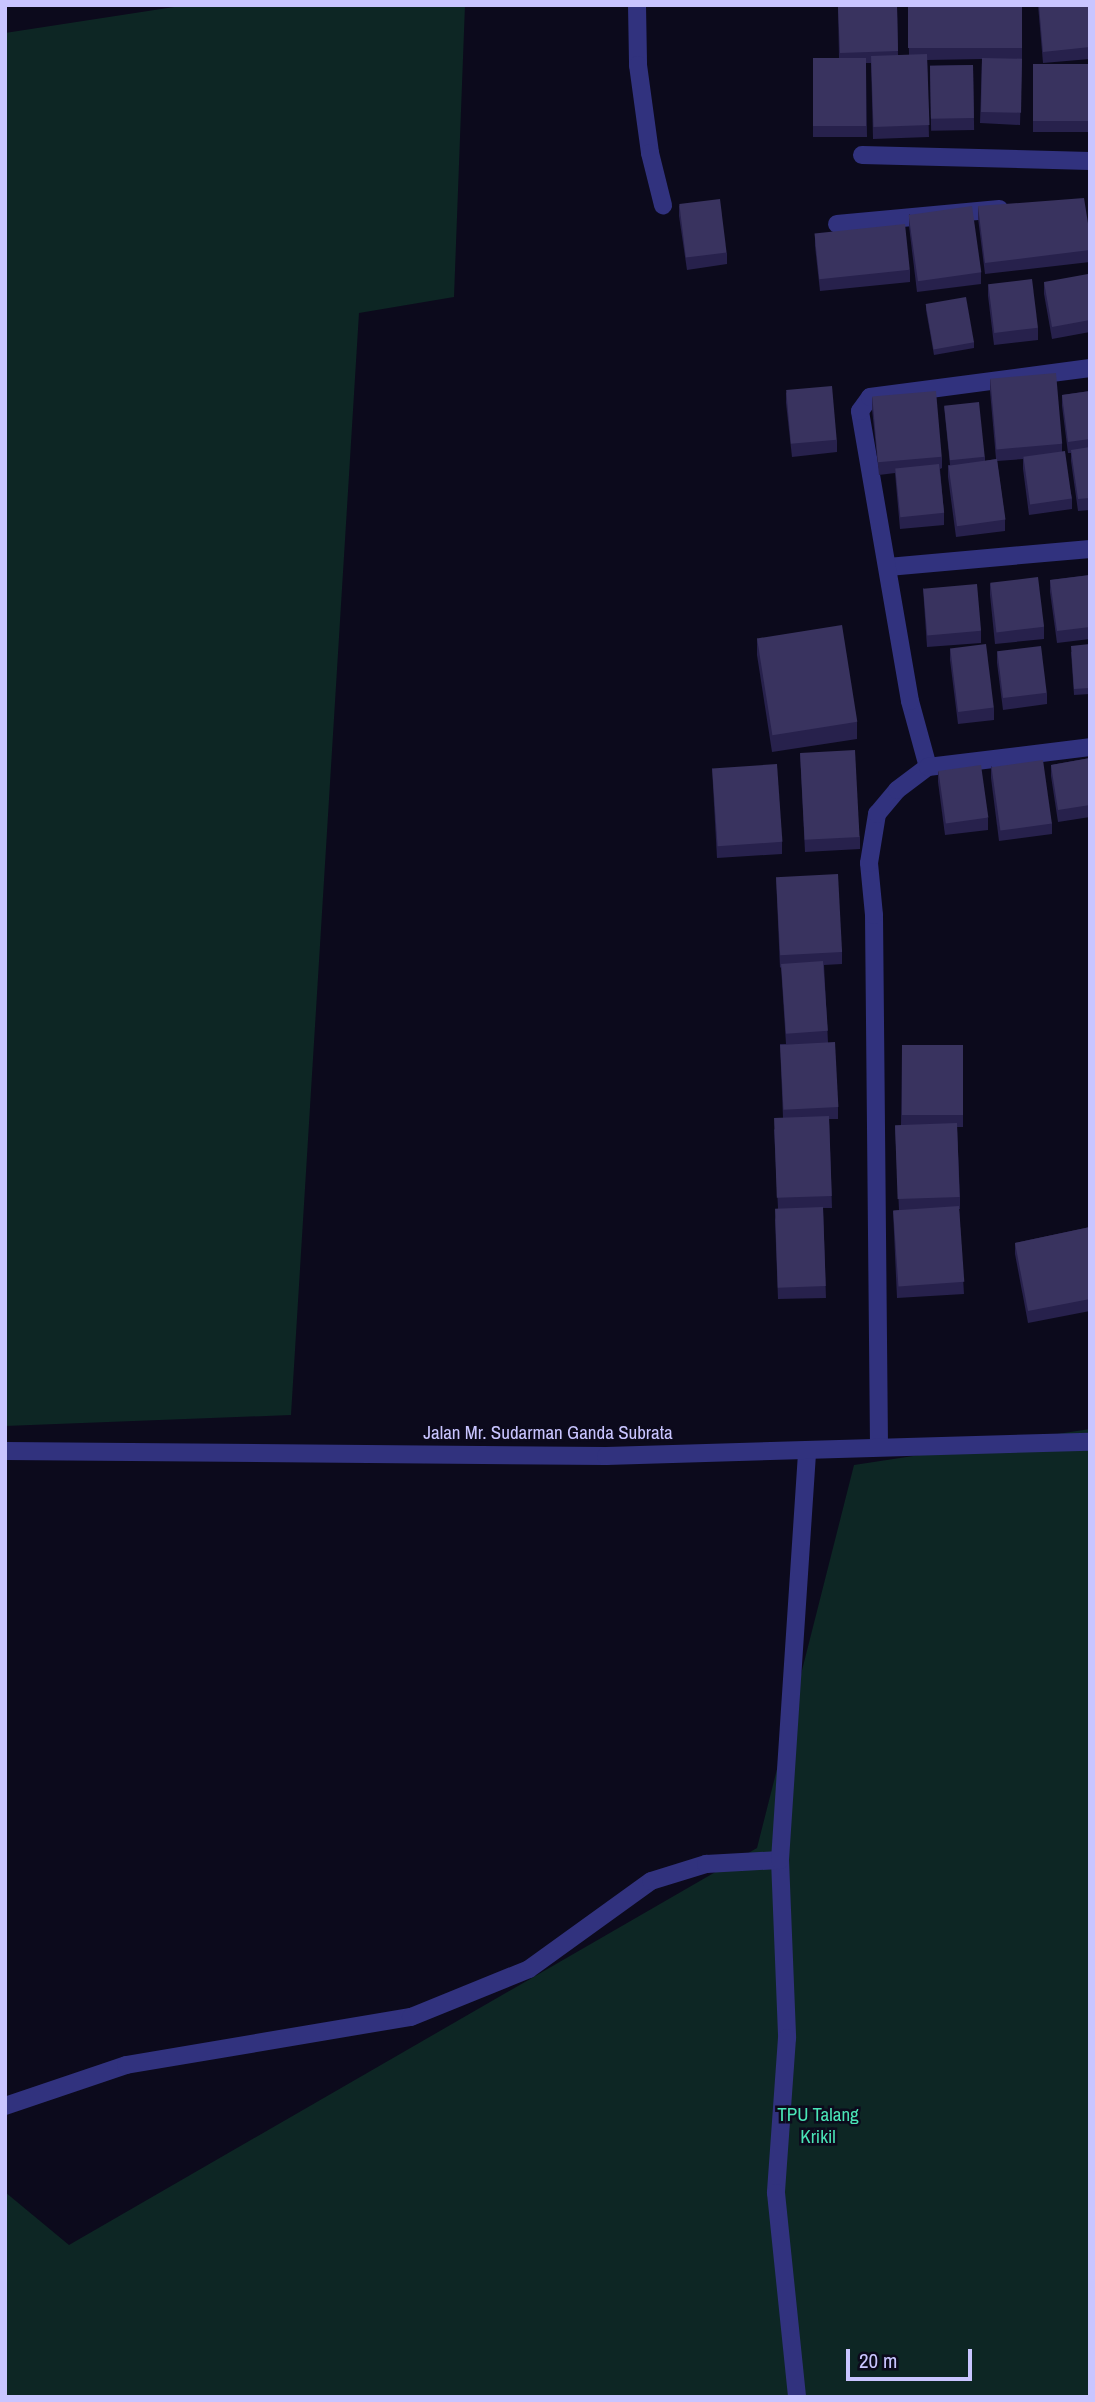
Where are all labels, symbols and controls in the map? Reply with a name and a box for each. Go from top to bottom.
street label: Jalan Mr. Sudarman Ganda Subrata [423,1422,673,1444]
park label: TPU Talang Krikil [777,2104,859,2148]
scale bar [850,2336,976,2380]
text: 20 m [859,2346,897,2375]

